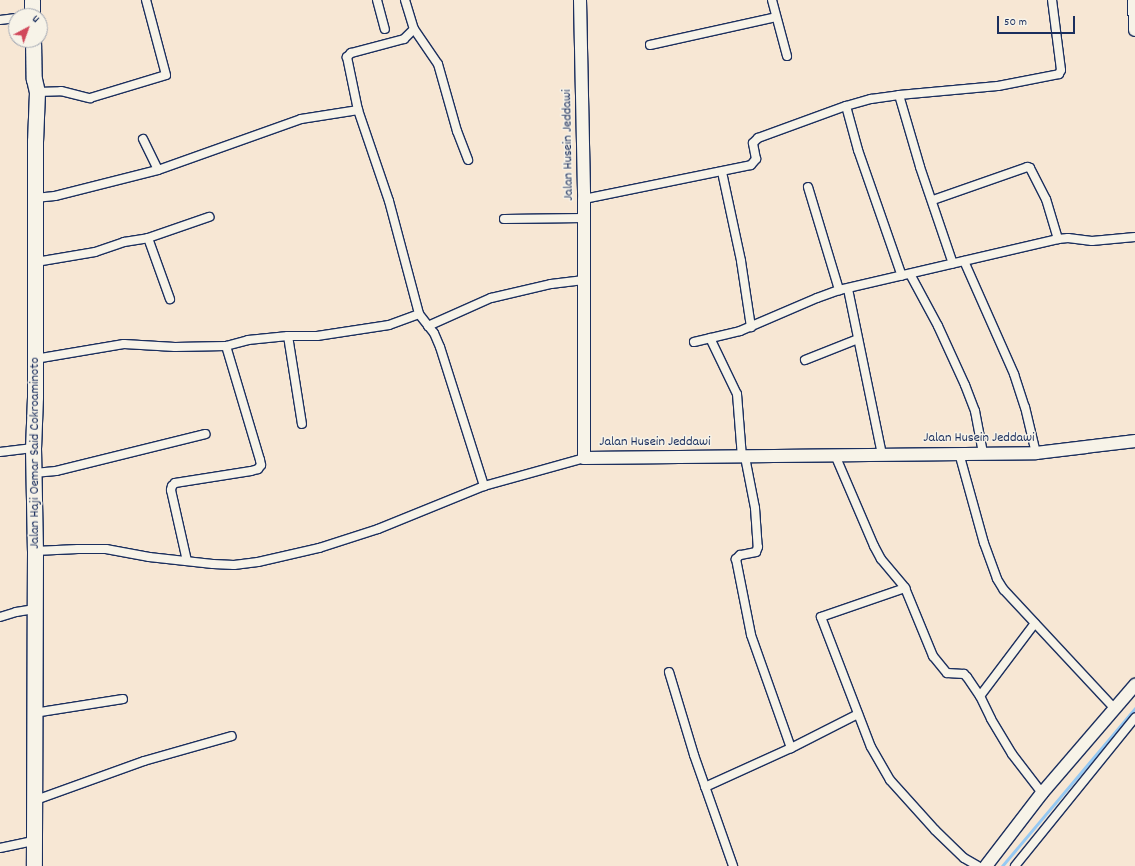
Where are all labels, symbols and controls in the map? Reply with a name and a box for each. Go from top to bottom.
north arrow [8,8,48,48]
scale bar [999,8,1077,34]
text: U [28,12,42,27]
text: 50 m [1004,14,1027,31]
street label: Jalan Husein Jeddawi [559,89,577,201]
street label: Jalan Haji Oemar Said Cokroaminoto [27,357,43,549]
street label: Jalan Husein Jeddawi [923,430,1035,446]
street label: Jalan Husein Jeddawi [599,434,711,450]

